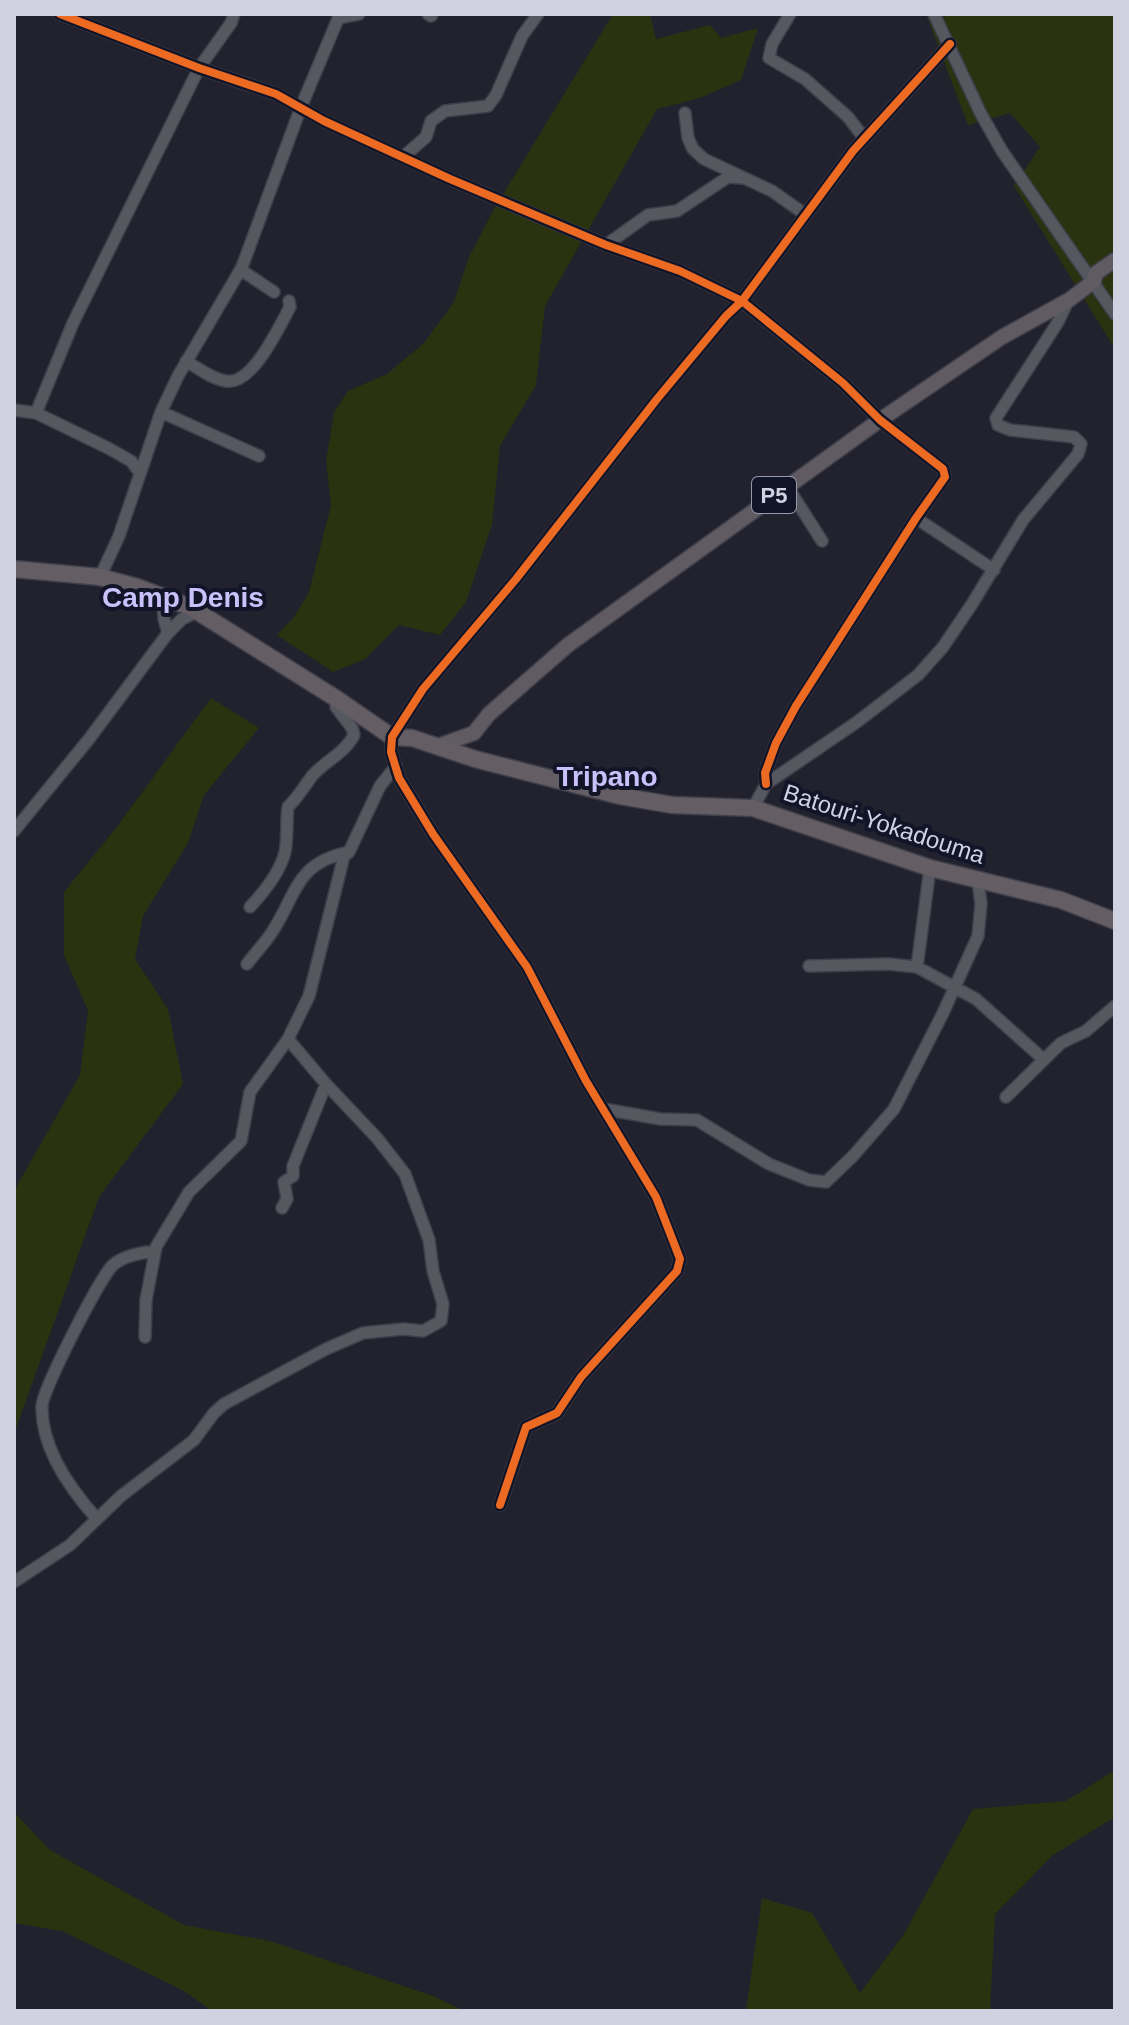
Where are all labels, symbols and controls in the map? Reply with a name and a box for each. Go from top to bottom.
road number: P5 [752,477,796,513]
district label: Camp Denis [102,582,264,613]
district label: Tripano [556,761,658,792]
street label: Batouri-Yokadouma [780,778,989,869]

